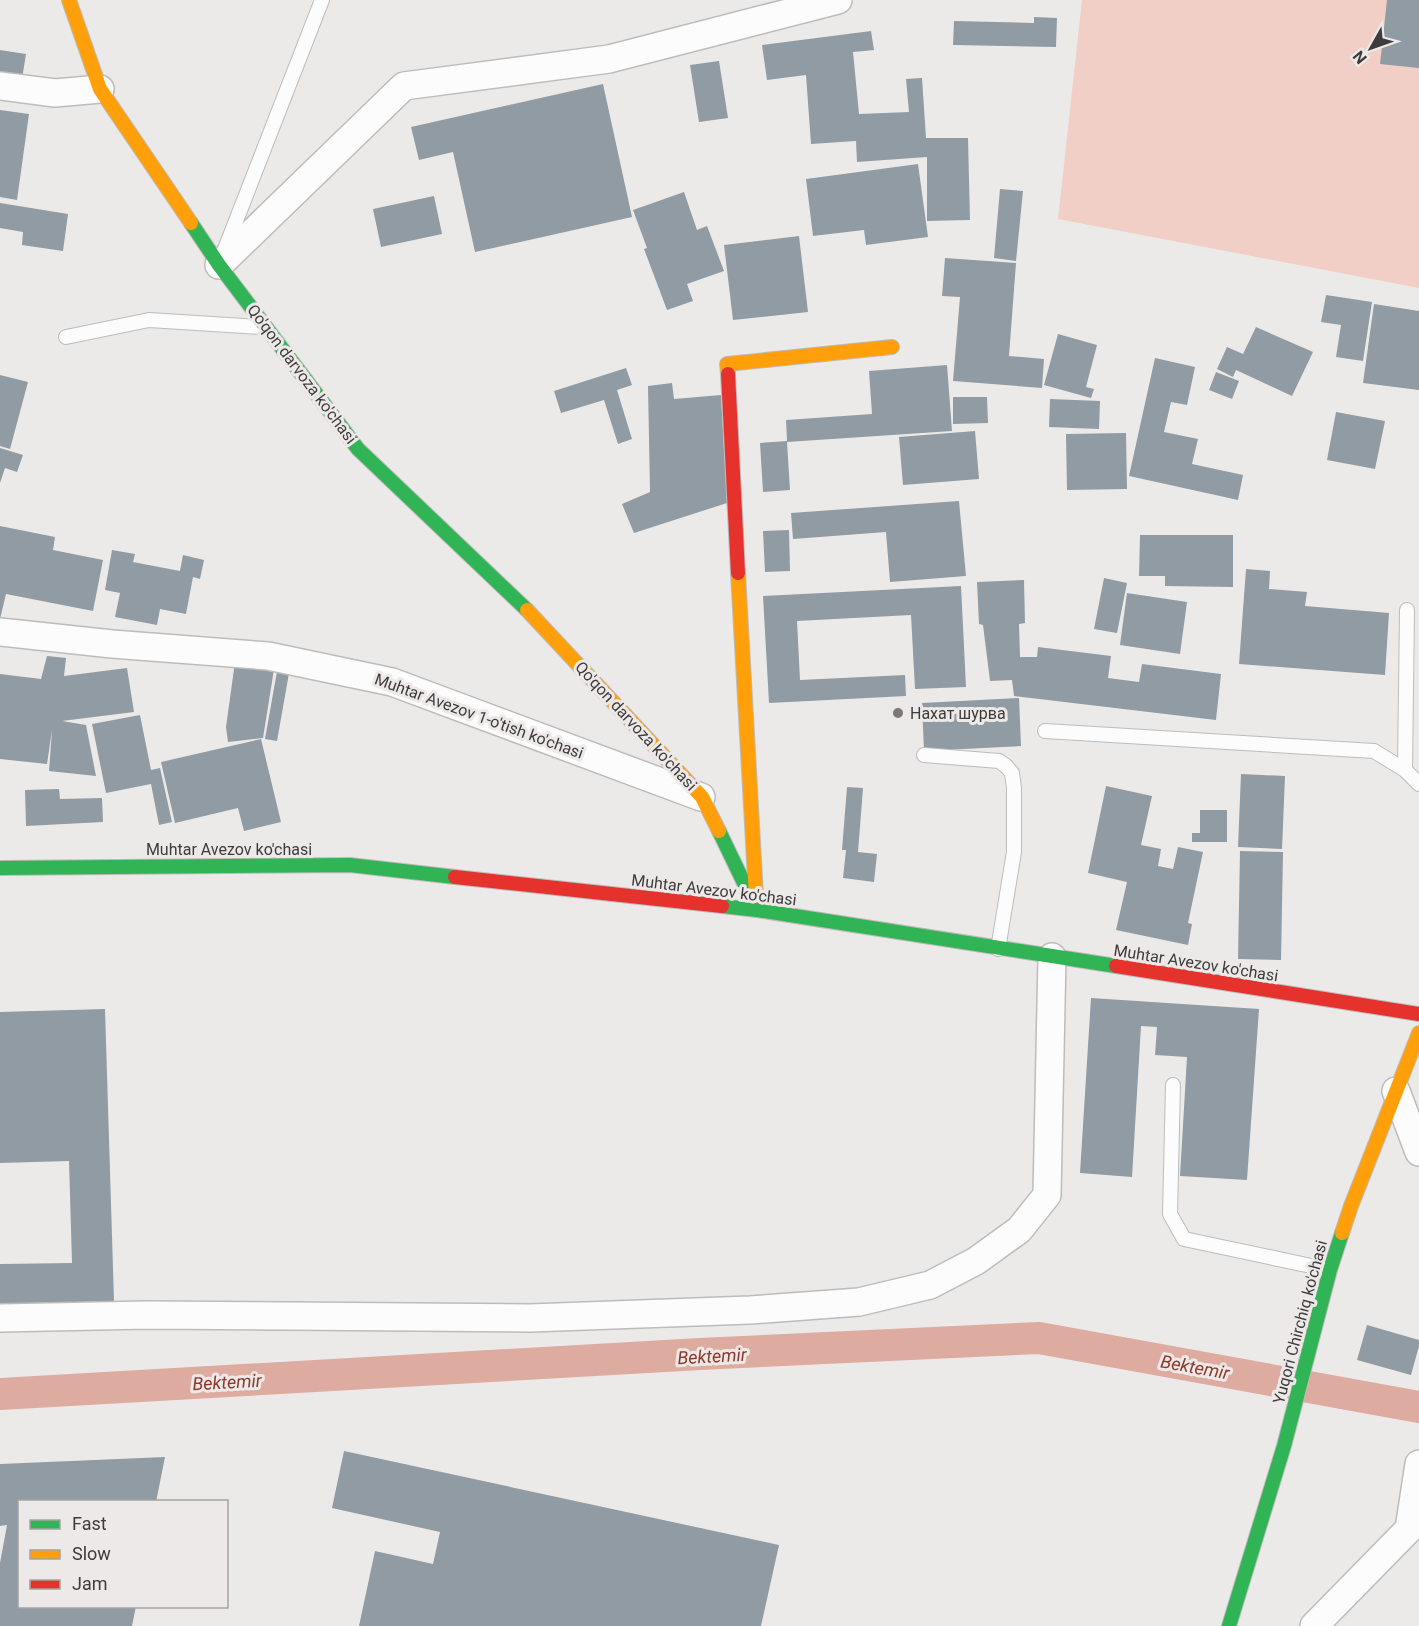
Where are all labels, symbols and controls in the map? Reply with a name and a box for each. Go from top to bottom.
north arrow [1341,18,1401,78]
text: N [1349,47,1371,68]
street label: Qo'qon darvoza ko'chasi [243,301,361,447]
street label: Qo'qon darvoza ko'chasi [571,658,701,794]
street label: Muhtar Avezov 1-o'tish ko'chasi [372,669,586,763]
place label: Нахат шурва [910,704,1006,723]
marker: Нахат шурва [891,706,905,720]
street label: Muhtar Avezov ko'chasi [146,840,312,859]
street label: Muhtar Avezov ko'chasi [630,870,798,910]
street label: Muhtar Avezov ko'chasi [1112,941,1280,985]
street label: Yuqori Chirchiq ko'chasi [1269,1238,1331,1406]
water label: Bektemir [677,1344,748,1368]
water label: Bektemir [1159,1351,1232,1384]
water label: Bektemir [192,1370,263,1394]
legend [18,1500,228,1608]
text: Fast [72,1513,107,1534]
text: Slow [72,1543,111,1564]
text: Jam [72,1573,108,1594]

